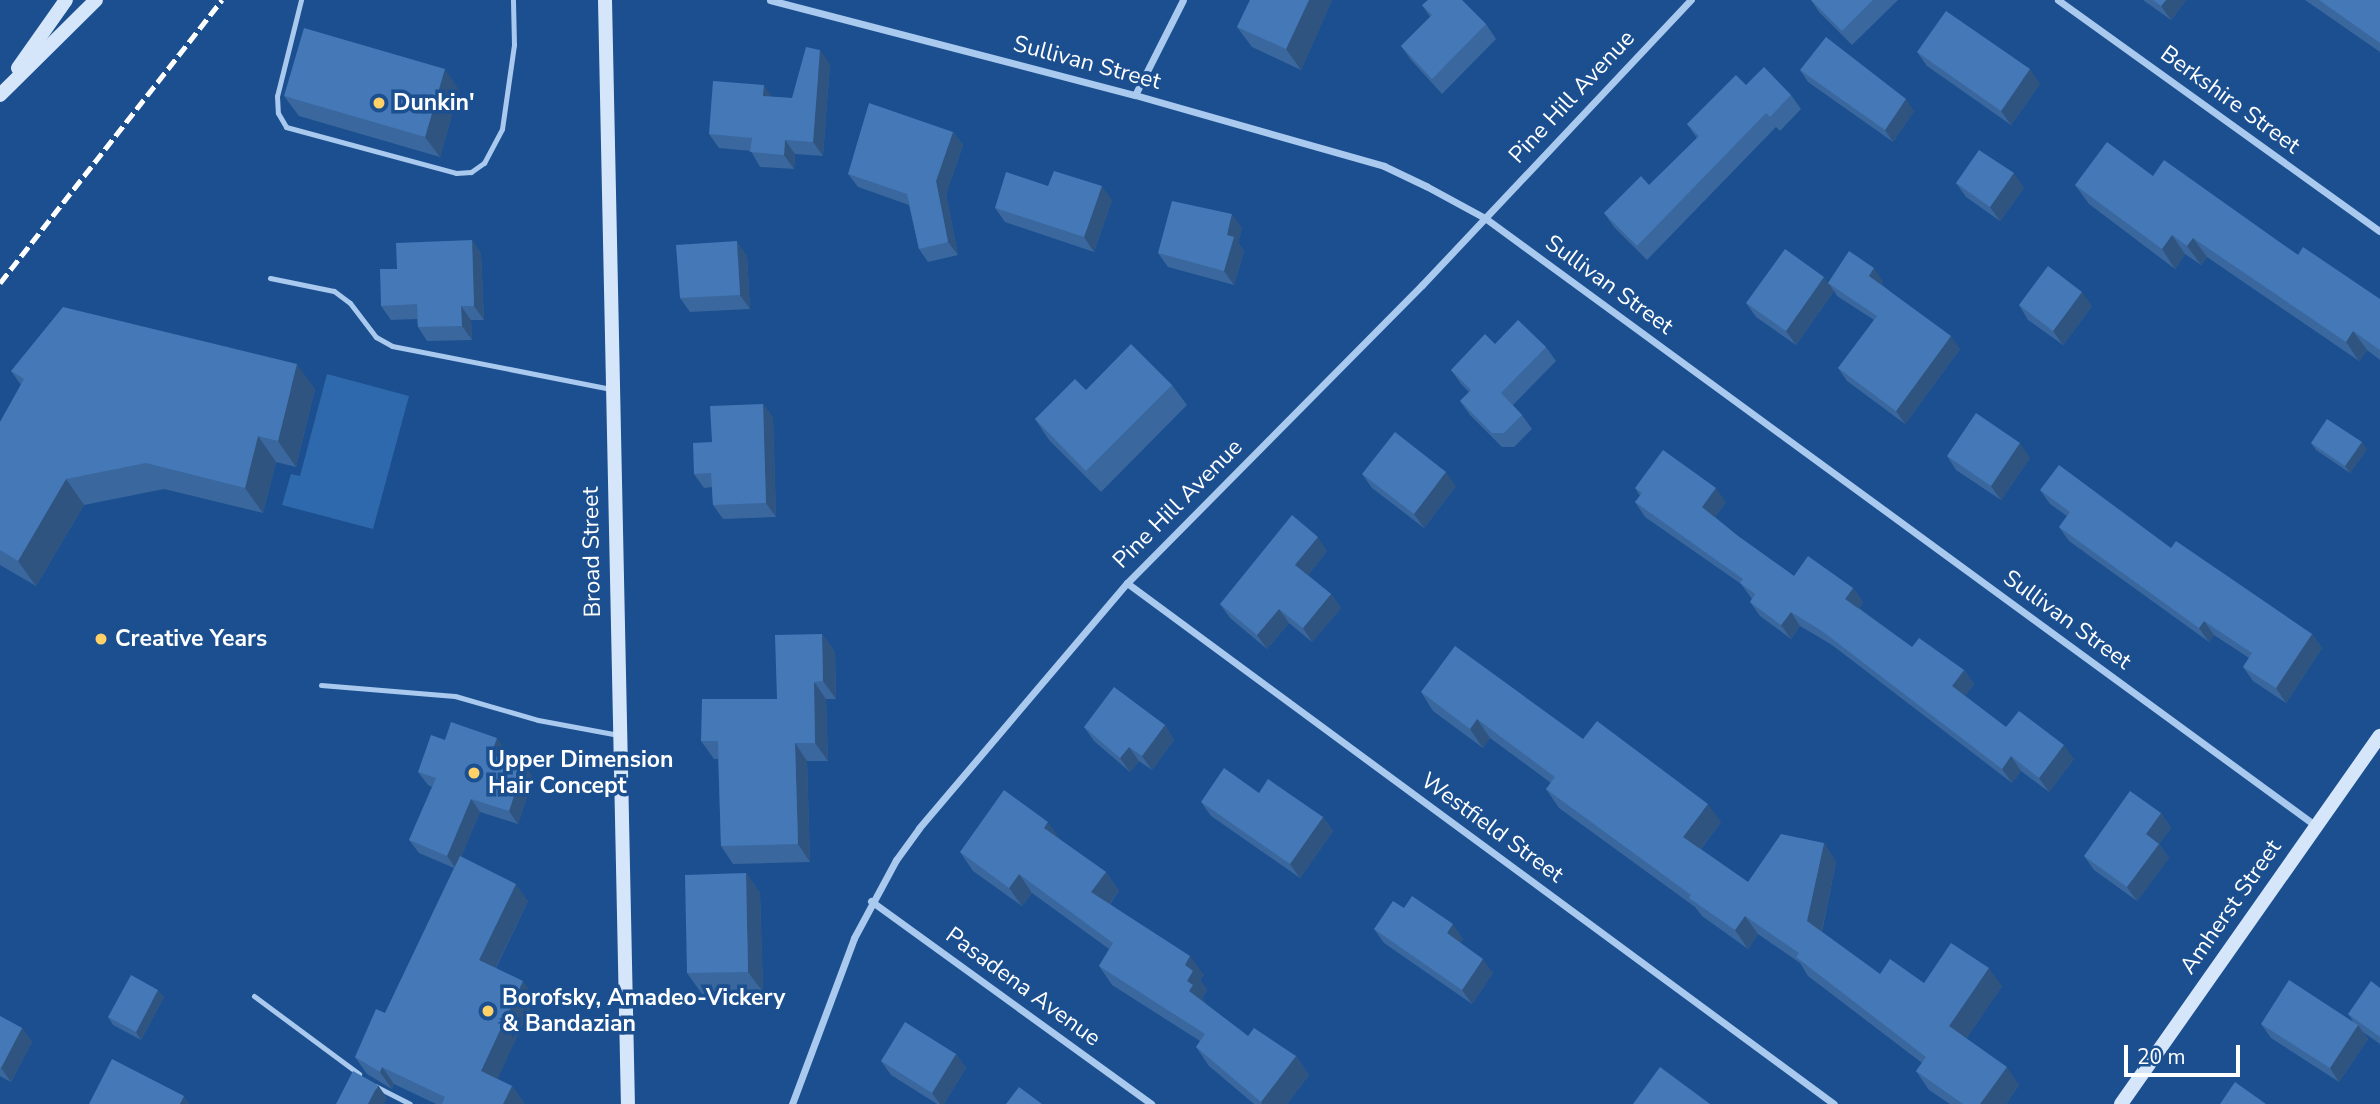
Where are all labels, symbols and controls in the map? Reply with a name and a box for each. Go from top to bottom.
street label: Pine Hill Avenue [1503,25,1641,169]
street label: Sullivan Street [1010,30,1164,96]
street label: Berkshire Street [2155,40,2305,160]
place label: Dunkin' [393,89,475,117]
marker: Dunkin' [371,95,387,111]
street label: Sullivan Street [1540,229,1678,341]
street label: Pine Hill Avenue [1108,434,1248,574]
street label: Broad Street [577,486,607,618]
street label: Sullivan Street [1998,564,2136,676]
place label: Creative Years [115,625,267,653]
marker: Creative Years [93,631,109,647]
place label: Upper Dimension Hair Concept [488,746,674,800]
marker: Upper Dimension Hair Concept [466,765,482,781]
street label: Westfield Street [1415,767,1569,889]
street label: Amherst Street [2175,835,2287,979]
street label: Pasadena Avenue [940,922,1106,1052]
place label: Borofsky, Amadeo-Vickery & Bandazian [502,984,785,1038]
marker: Borofsky, Amadeo-Vickery & Bandazian [480,1003,496,1019]
scale bar [2128,1030,2244,1074]
text: 20 m [2137,1043,2186,1071]

